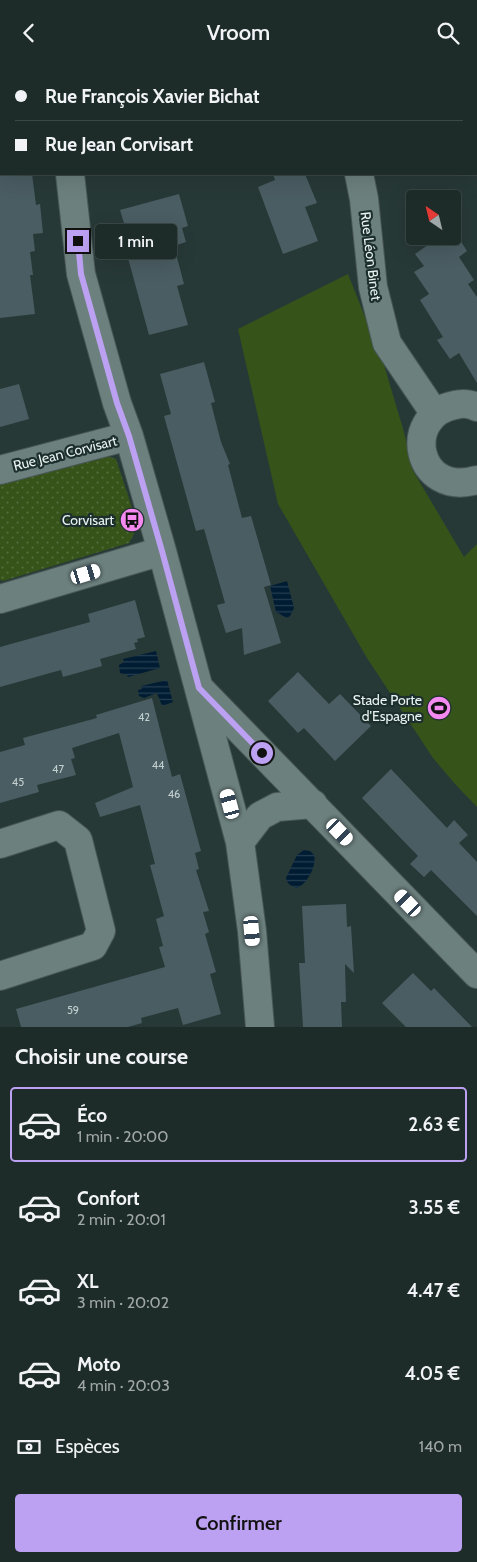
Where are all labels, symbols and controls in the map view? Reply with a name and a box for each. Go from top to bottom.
icon: back [15,19,43,47]
text: Vroom [207,19,270,46]
icon: search [434,19,462,47]
text: Rue François Xavier Bichat [45,85,260,108]
text: Rue Jean Corvisart [45,133,193,156]
north arrow [406,190,461,245]
map controls [406,190,461,245]
street label: Rue Léon Binet [357,210,385,302]
callout: 1 min [96,223,178,259]
route end [67,230,89,252]
text: 1 min [118,232,154,251]
street label: Rue Jean Corvisart [11,431,119,475]
bus stop icon: Corvisart [119,507,145,533]
place label: Corvisart [62,511,114,529]
car [69,562,102,586]
place label: Stade Porte d'Espagne [353,691,422,725]
sports icon: Stade Porte d'Espagne [426,695,452,721]
house number: 42 [138,710,150,724]
route start [251,742,273,764]
house number: 44 [152,758,165,772]
house number: 47 [52,762,64,776]
house number: 45 [12,775,24,789]
house number: 46 [168,787,180,801]
car [218,788,241,820]
car [324,816,355,848]
car [392,887,423,919]
car [243,915,260,947]
house number: 59 [67,1003,79,1017]
text: Choisir une course [15,1043,188,1070]
icon: car [17,1102,62,1147]
text: Éco [77,1104,107,1127]
text: 2.63 € [408,1113,460,1136]
text: 1 min · 20:00 [77,1127,168,1146]
icon: car [17,1185,62,1230]
text: Confort [77,1187,140,1210]
text: 3.55 € [409,1196,460,1219]
text: 2 min · 20:01 [77,1210,166,1229]
icon: car [17,1268,62,1313]
text: XL [77,1270,98,1293]
text: 4.47 € [407,1279,460,1302]
text: 3 min · 20:02 [77,1293,169,1312]
icon: car [17,1351,62,1396]
text: Moto [77,1353,121,1376]
text: 4.05 € [405,1362,460,1385]
text: 4 min · 20:03 [77,1376,170,1395]
icon: cash [15,1433,43,1461]
text: Espèces [55,1435,120,1458]
text: 140 m [419,1437,462,1456]
button: Confirmer [15,1494,462,1552]

